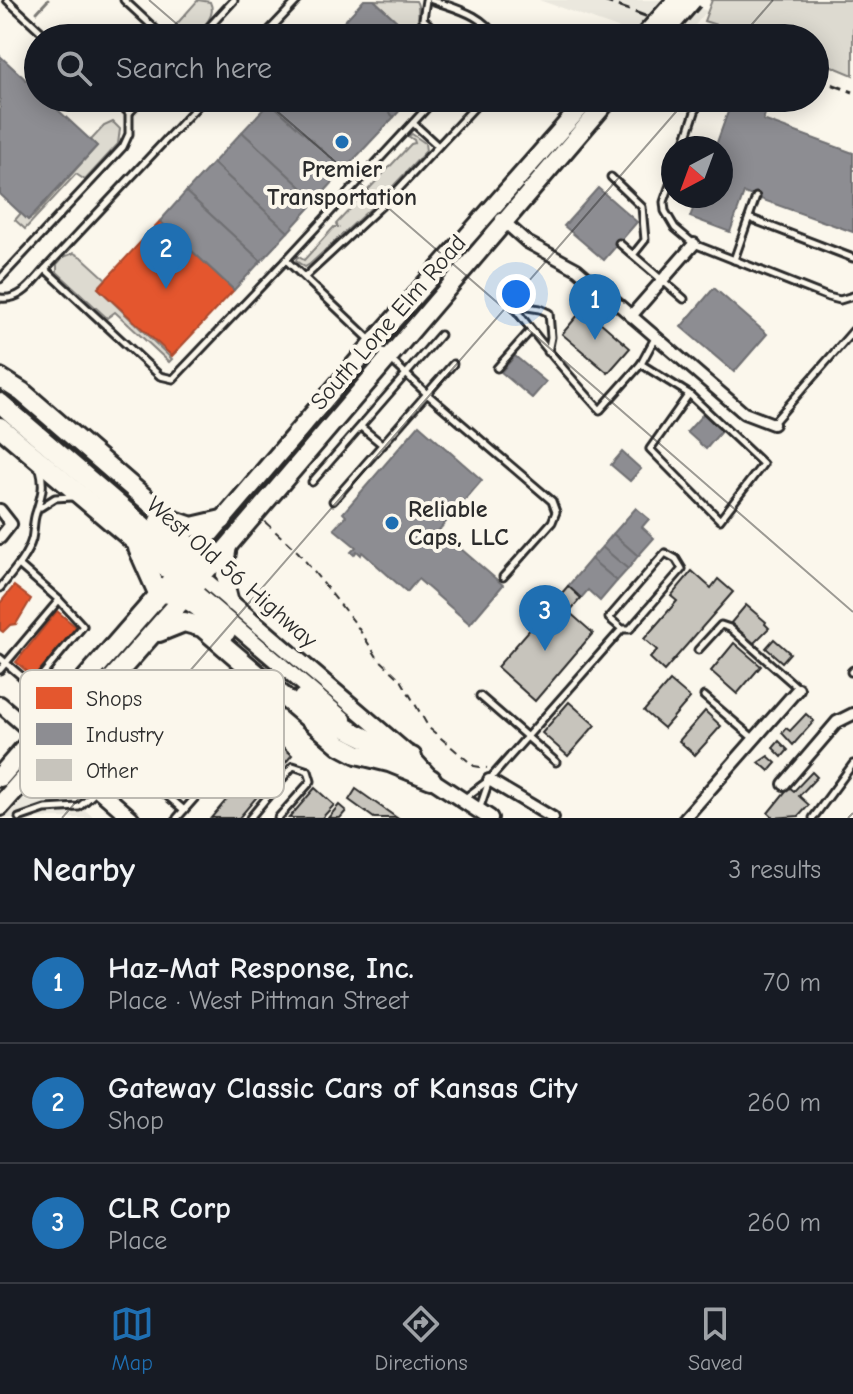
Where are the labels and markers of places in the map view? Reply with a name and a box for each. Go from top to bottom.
marker: Premier Transportation [333,133,351,151]
place label: Premier Transportation [267,155,417,211]
pin: 2 [140,223,192,289]
pin: 1 [569,274,621,340]
place label: Reliable Caps, LLC [408,495,509,551]
marker: Reliable Caps, LLC [383,514,401,532]
pin: 3 [519,585,571,651]

